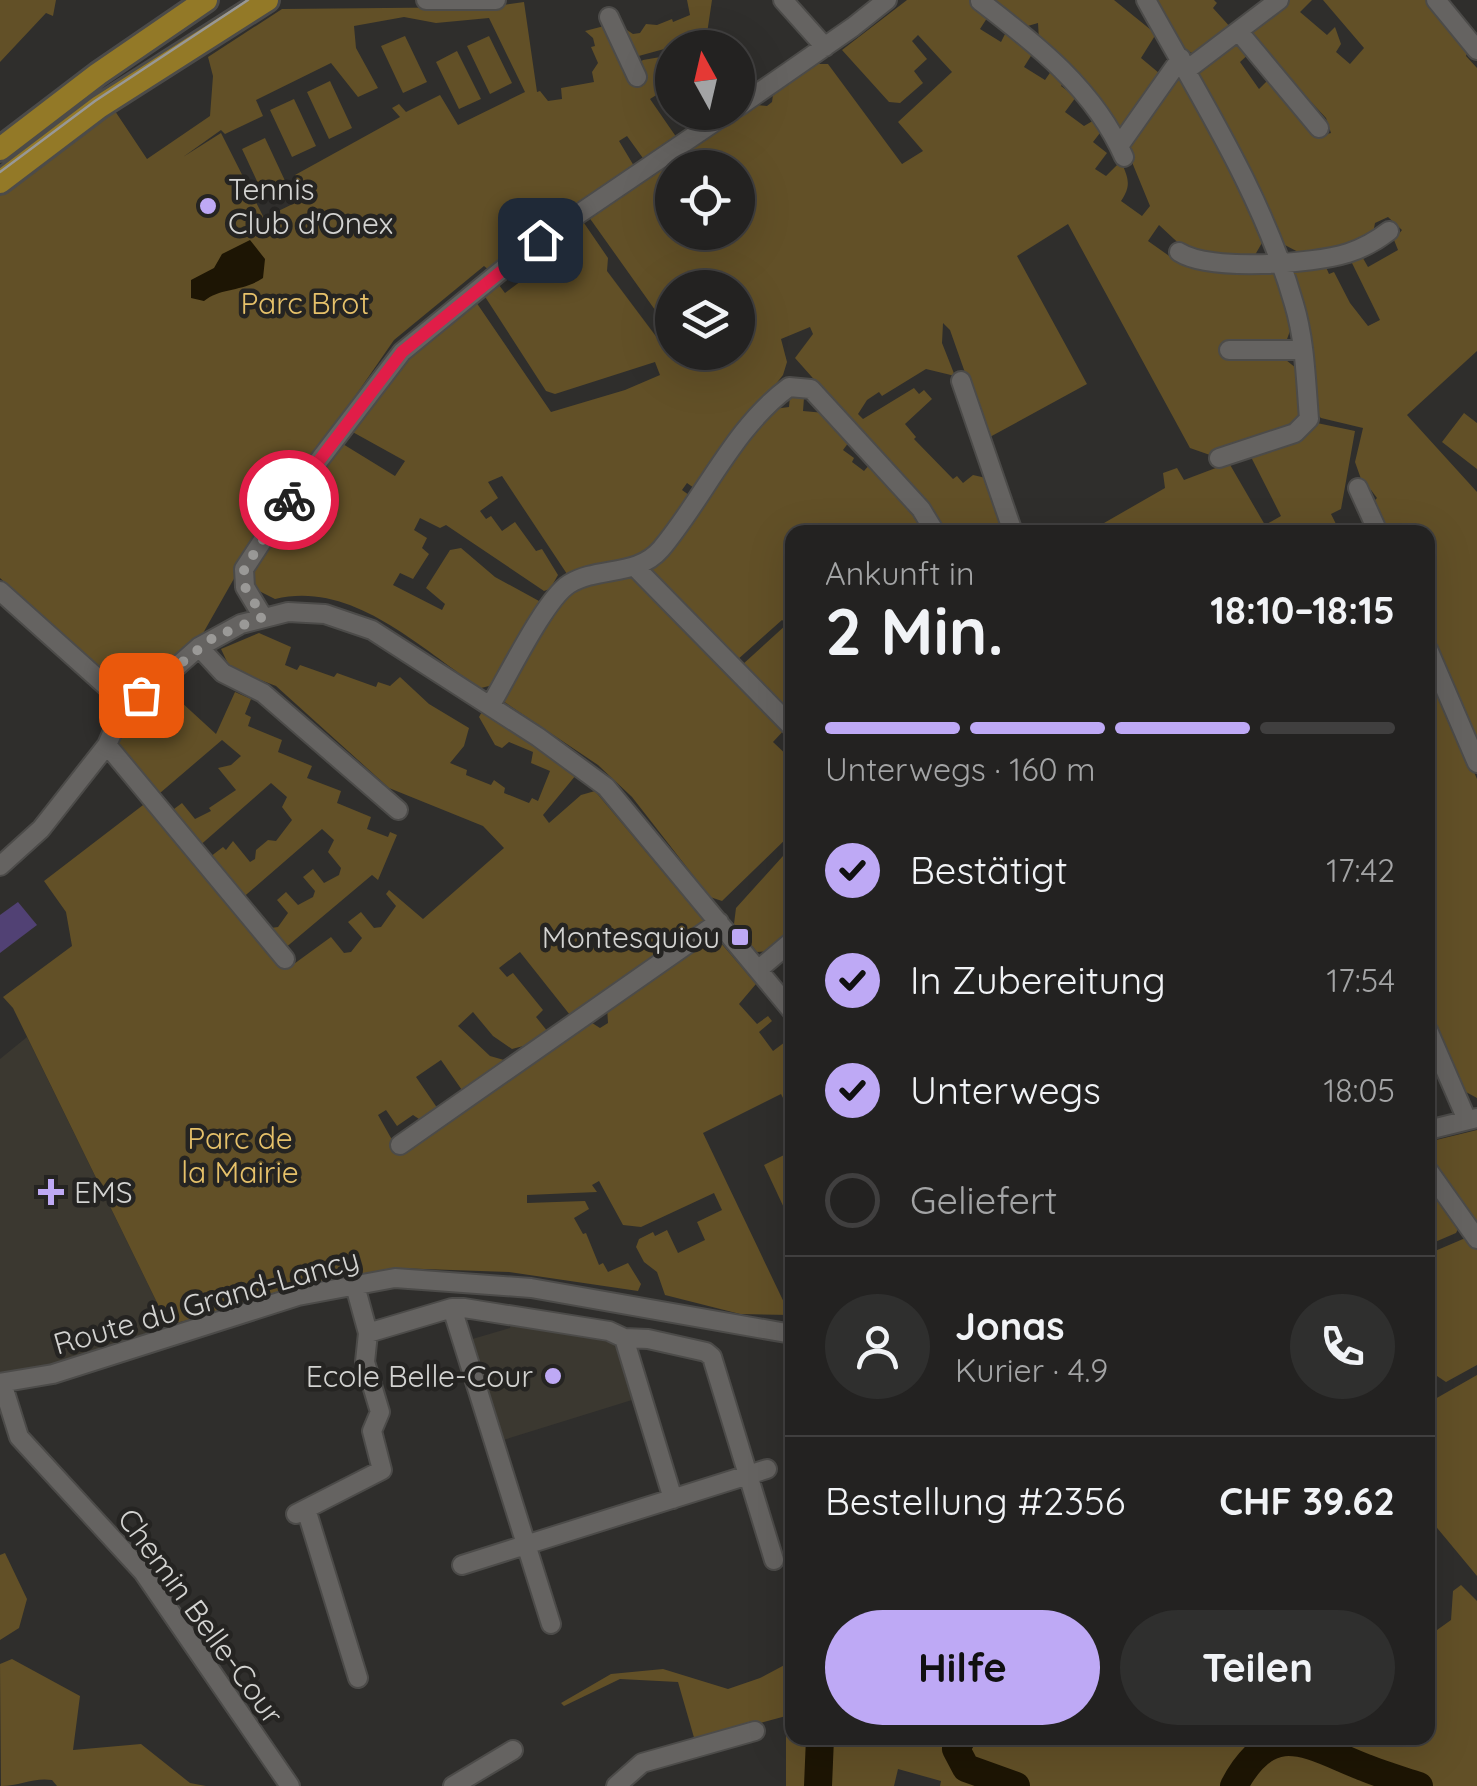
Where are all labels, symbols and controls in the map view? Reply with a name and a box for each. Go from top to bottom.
north arrow [655,30,755,130]
map controls [655,30,755,370]
button: locate [655,150,755,250]
place label: Tennis Club d'Onex [228,170,393,242]
marker: Tennis Club d'Onex [197,195,219,217]
pin [498,198,583,283]
icon: home [513,213,568,268]
button: layers [655,270,755,370]
park label: Parc Brot [240,284,370,322]
courier [239,450,339,550]
icon: bike [262,473,317,528]
text: Ankunft in [825,553,974,593]
text: 18:10–18:15 [1210,586,1395,634]
text: 2 Min. [825,590,1004,671]
pin [99,653,184,738]
icon: bag [114,668,169,723]
text: Unterwegs · 160 m [825,749,1095,789]
icon: check [825,843,880,898]
text: Bestätigt [910,846,1068,894]
text: 17:42 [1326,850,1395,890]
place label: Montesquiou [542,918,720,956]
marker: Montesquiou [729,926,751,948]
icon: check [825,953,880,1008]
text: In Zubereitung [910,956,1166,1004]
text: 17:54 [1326,960,1395,1000]
icon: check [825,1063,880,1118]
text: Unterwegs [910,1066,1101,1114]
text: 18:05 [1323,1070,1395,1110]
park label: Parc de la Mairie [181,1119,299,1191]
place label: EMS [74,1173,133,1211]
text: Geliefert [910,1176,1057,1224]
marker: EMS [38,1179,64,1205]
street label: Route du Grand-Lancy [49,1239,363,1363]
button: person [825,1294,930,1399]
button: phone [1290,1294,1395,1399]
text: Jonas [955,1302,1065,1350]
text: Kurier · 4.9 [955,1350,1108,1390]
place label: Ecole Belle-Cour [306,1357,533,1395]
marker: Ecole Belle-Cour [542,1365,564,1387]
text: Bestellung #2356 [825,1477,1125,1525]
text: CHF 39.62 [1219,1477,1395,1525]
street label: Chemin Belle-Cour [110,1501,292,1732]
button: Hilfe [825,1610,1100,1725]
button: Teilen [1120,1610,1395,1725]

